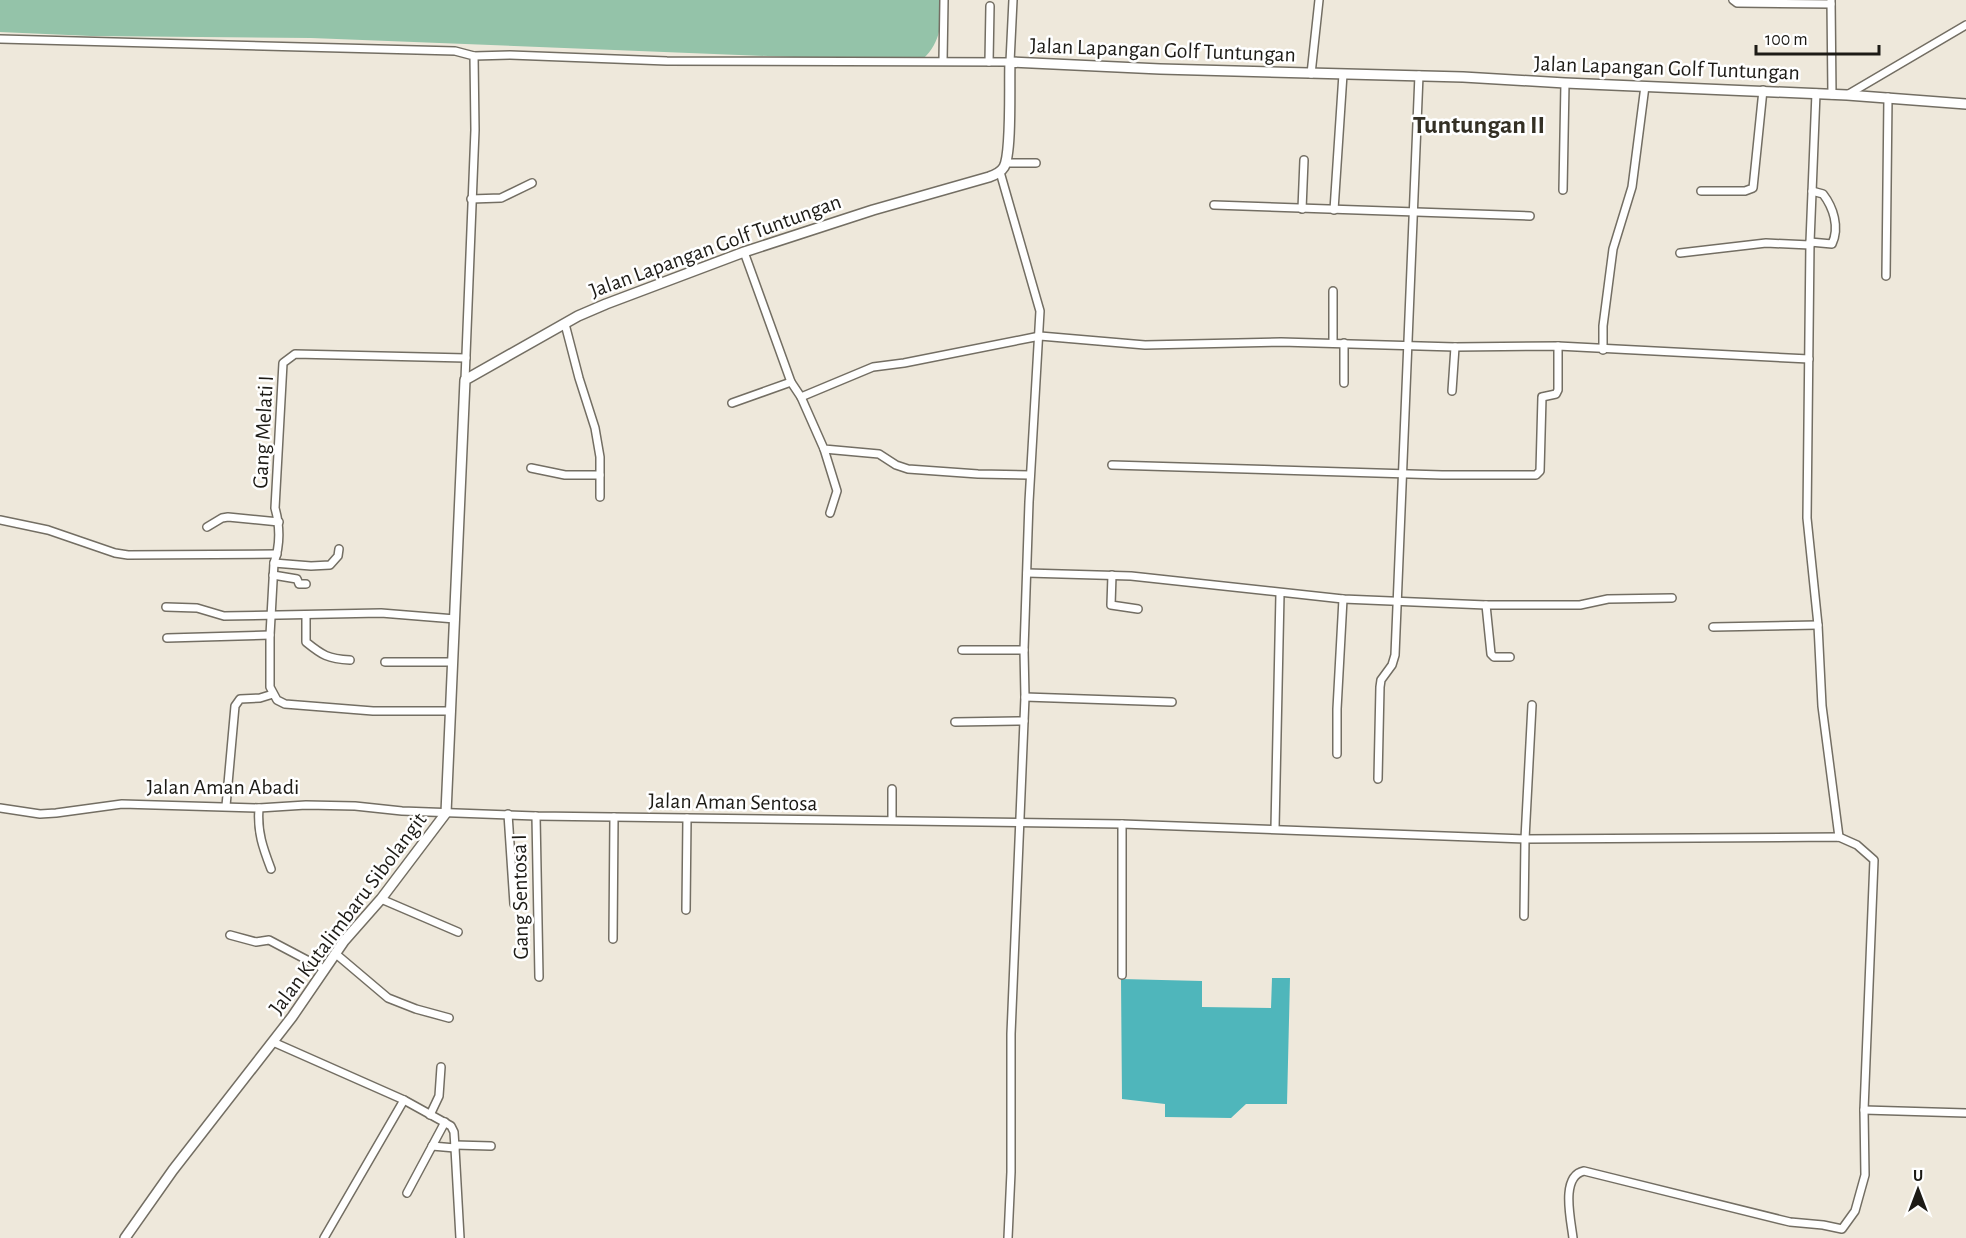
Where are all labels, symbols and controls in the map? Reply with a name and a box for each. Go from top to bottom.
scale bar [1756,18,1879,56]
text: 100 m [1765,31,1808,49]
street label: Jalan Lapangan Golf Tuntungan [1030,34,1296,66]
street label: Jalan Lapangan Golf Tuntungan [1534,52,1800,84]
district label: Tuntungan II [1413,112,1545,138]
street label: Jalan Lapangan Golf Tuntungan [587,190,844,302]
street label: Gang Melati I [249,375,277,489]
street label: Jalan Aman Abadi [147,776,299,798]
street label: Jalan Aman Sentosa [648,790,818,814]
street label: Jalan Kutalimbaru Sibolangit [265,809,431,1019]
street label: Gang Sentosa I [508,834,532,960]
north arrow [1888,1160,1948,1220]
text: U [1913,1168,1923,1184]

